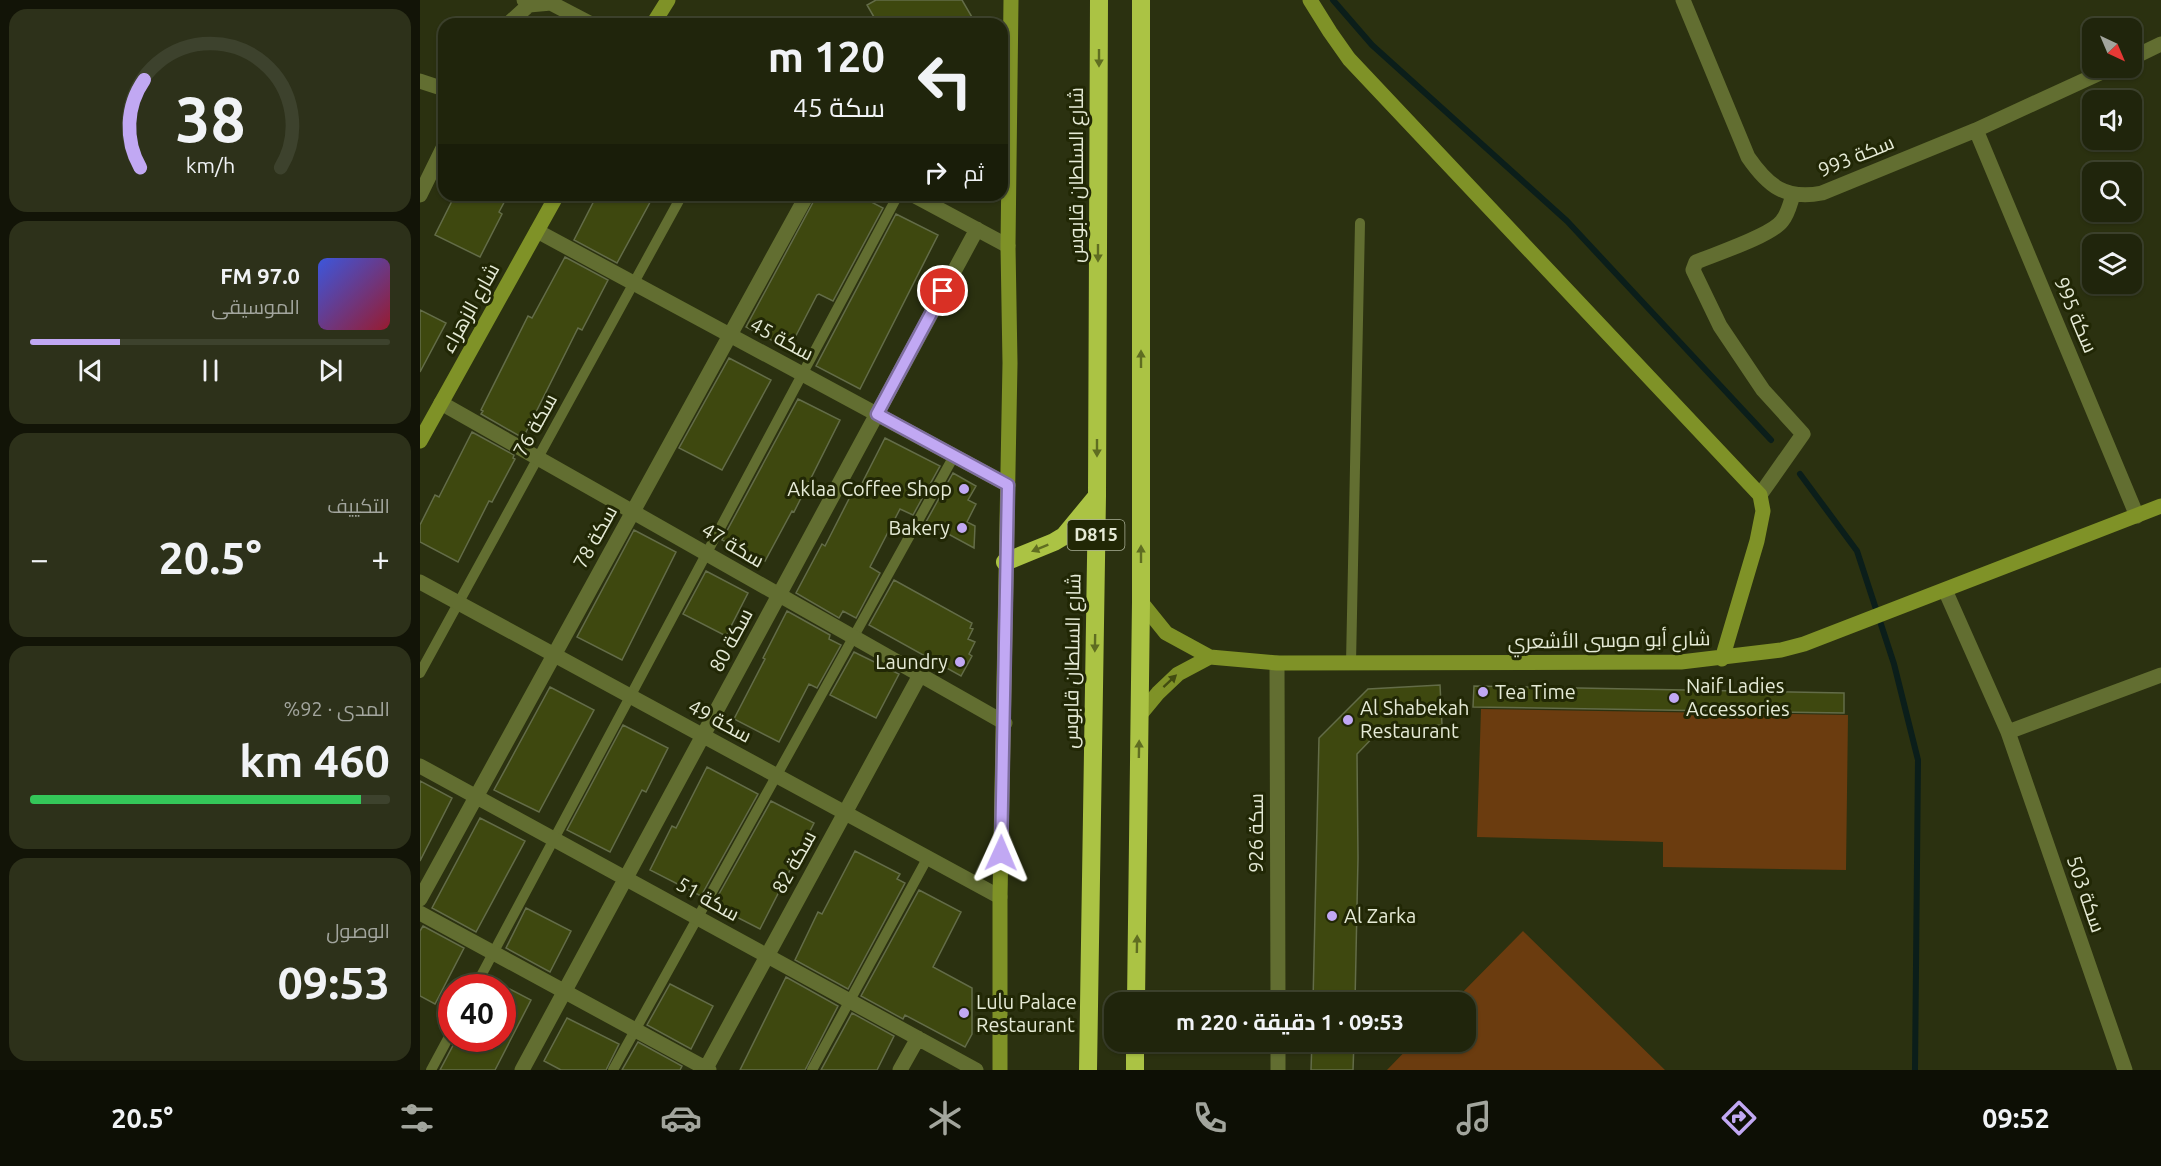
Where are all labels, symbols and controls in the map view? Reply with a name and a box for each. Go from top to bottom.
north arrow [2082,18,2142,78]
map controls [2082,18,2142,294]
text: 120 m [768,33,885,80]
icon: left [906,42,984,120]
one-way arrow [1094,49,1104,68]
text: 38 [175,84,245,154]
street label: شارع السلطان قابوس [1064,87,1090,263]
button: sound [2082,90,2142,150]
text: سكة 45 [793,92,885,122]
street label: سكة 993 [1815,130,1897,181]
text: km/h [185,153,235,177]
icon: right [919,156,952,189]
text: ثم [964,160,984,185]
button: search [2082,162,2142,222]
button: layers [2082,234,2142,294]
one-way arrow [1093,244,1103,263]
street label: شارع الزهراء [436,259,506,358]
text: 97.0 FM [220,263,300,288]
pin [917,265,968,316]
icon: arrive [926,274,959,307]
street label: سكة 995 [2050,274,2103,356]
text: الموسيقى [211,295,300,318]
street label: سكة 45 [747,312,818,365]
one-way arrow [1136,349,1146,368]
icon: previous [74,354,107,387]
icon: pause [194,354,227,387]
icon: next [314,354,347,387]
street label: سكة 76 [508,389,561,460]
one-way arrow [1092,439,1102,458]
place label: Aklaa Coffee Shop [787,477,952,500]
marker: Aklaa Coffee Shop [957,482,971,496]
text: التكييف [327,494,390,517]
street label: سكة 78 [568,501,621,572]
place label: Bakery [889,516,950,539]
street label: سكة 47 [698,518,769,572]
road number: D815 [1068,520,1124,550]
marker: Bakery [955,521,969,535]
text: 20.5° [158,532,262,583]
text: − [30,540,49,577]
text: + [371,540,390,577]
one-way arrow [1031,544,1049,553]
one-way arrow [1136,544,1146,563]
street label: شارع السلطان قابوس [1058,573,1088,749]
street label: سكة 80 [704,604,757,675]
street label: شارع أبو موسى الأشعري [1507,626,1711,658]
one-way arrow [1090,634,1099,653]
place label: Laundry [875,650,948,673]
marker: Laundry [953,655,967,669]
one-way arrow [1163,674,1178,688]
place label: Naif Ladies Accessories [1686,674,1790,720]
place label: Tea Time [1495,680,1576,703]
marker: Tea Time [1476,685,1490,699]
marker: Naif Ladies Accessories [1667,691,1681,705]
street label: سكة 49 [685,694,756,747]
place label: Al Shabekah Restaurant [1360,696,1470,742]
text: المدى · 92% [284,697,390,720]
marker: Al Shabekah Restaurant [1341,713,1355,727]
text: 460 km [239,735,390,786]
one-way arrow [1134,739,1144,758]
street label: سكة 926 [1244,793,1267,873]
position arrow [969,821,1033,885]
street label: سكة 82 [767,826,820,897]
street label: سكة 503 [2063,852,2110,935]
street label: سكة 51 [673,872,744,925]
place label: Al Zarka [1344,904,1416,927]
marker: Al Zarka [1325,909,1339,923]
text: الوصول [326,919,390,942]
one-way arrow [1132,934,1142,953]
text: 09:53 [277,957,390,1008]
speed limit sign: 40 [438,974,516,1052]
place label: Lulu Palace Restaurant [976,990,1077,1036]
marker: Lulu Palace Restaurant [957,1006,971,1020]
text: 09:53 · 1 دقيقة · 220 m [1176,1009,1404,1034]
icon: filters [396,1097,438,1139]
icon: car [660,1097,702,1139]
icon: climate [924,1097,966,1139]
icon: phone [1189,1097,1231,1139]
icon: music [1453,1097,1495,1139]
icon: directions [1718,1097,1760,1139]
text: 20.5° [111,1103,173,1133]
text: 09:52 [1982,1103,2050,1133]

